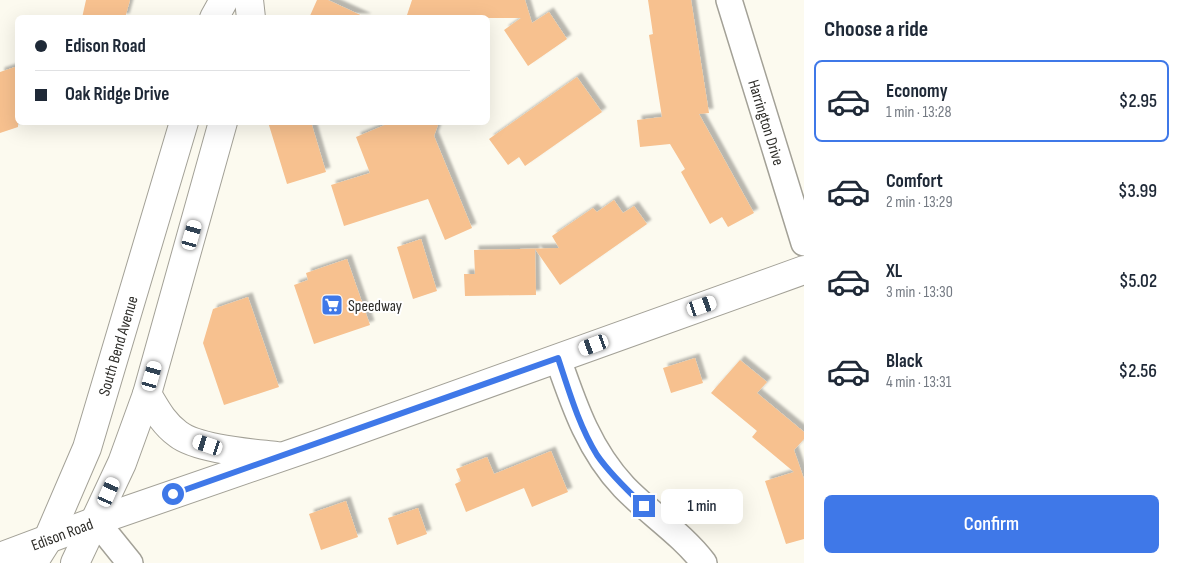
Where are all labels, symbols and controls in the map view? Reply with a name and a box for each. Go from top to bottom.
text: Choose a ride [824,16,928,43]
text: Edison Road [65,35,146,58]
street label: Harrington Drive [743,78,787,168]
icon: car [826,79,871,124]
text: Economy [886,80,948,103]
text: Oak Ridge Drive [65,83,169,106]
text: $2.95 [1119,90,1157,113]
text: 1 min · 13:28 [886,103,951,122]
icon: car [826,169,871,214]
text: Comfort [886,170,943,193]
text: $3.99 [1118,180,1157,203]
text: 2 min · 13:29 [886,193,953,212]
car [180,219,203,251]
icon: car [826,259,871,304]
text: XL [886,260,902,283]
text: $5.02 [1119,270,1157,293]
text: 3 min · 13:30 [886,283,953,302]
supermarket icon: Speedway [320,293,344,317]
street label: South Bend Avenue [95,294,143,398]
car [685,294,718,318]
place label: Speedway [348,297,402,316]
car [577,333,610,357]
icon: car [826,349,871,394]
text: Black [886,350,923,373]
car [140,360,163,392]
text: $2.56 [1119,360,1157,383]
text: 4 min · 13:31 [886,373,951,392]
car [191,433,224,457]
car [96,475,121,509]
route start [162,483,184,505]
callout: 1 min [662,488,744,524]
route end [633,495,655,517]
button: Confirm [824,495,1159,553]
text: 1 min [687,497,717,516]
street label: Edison Road [29,515,96,555]

